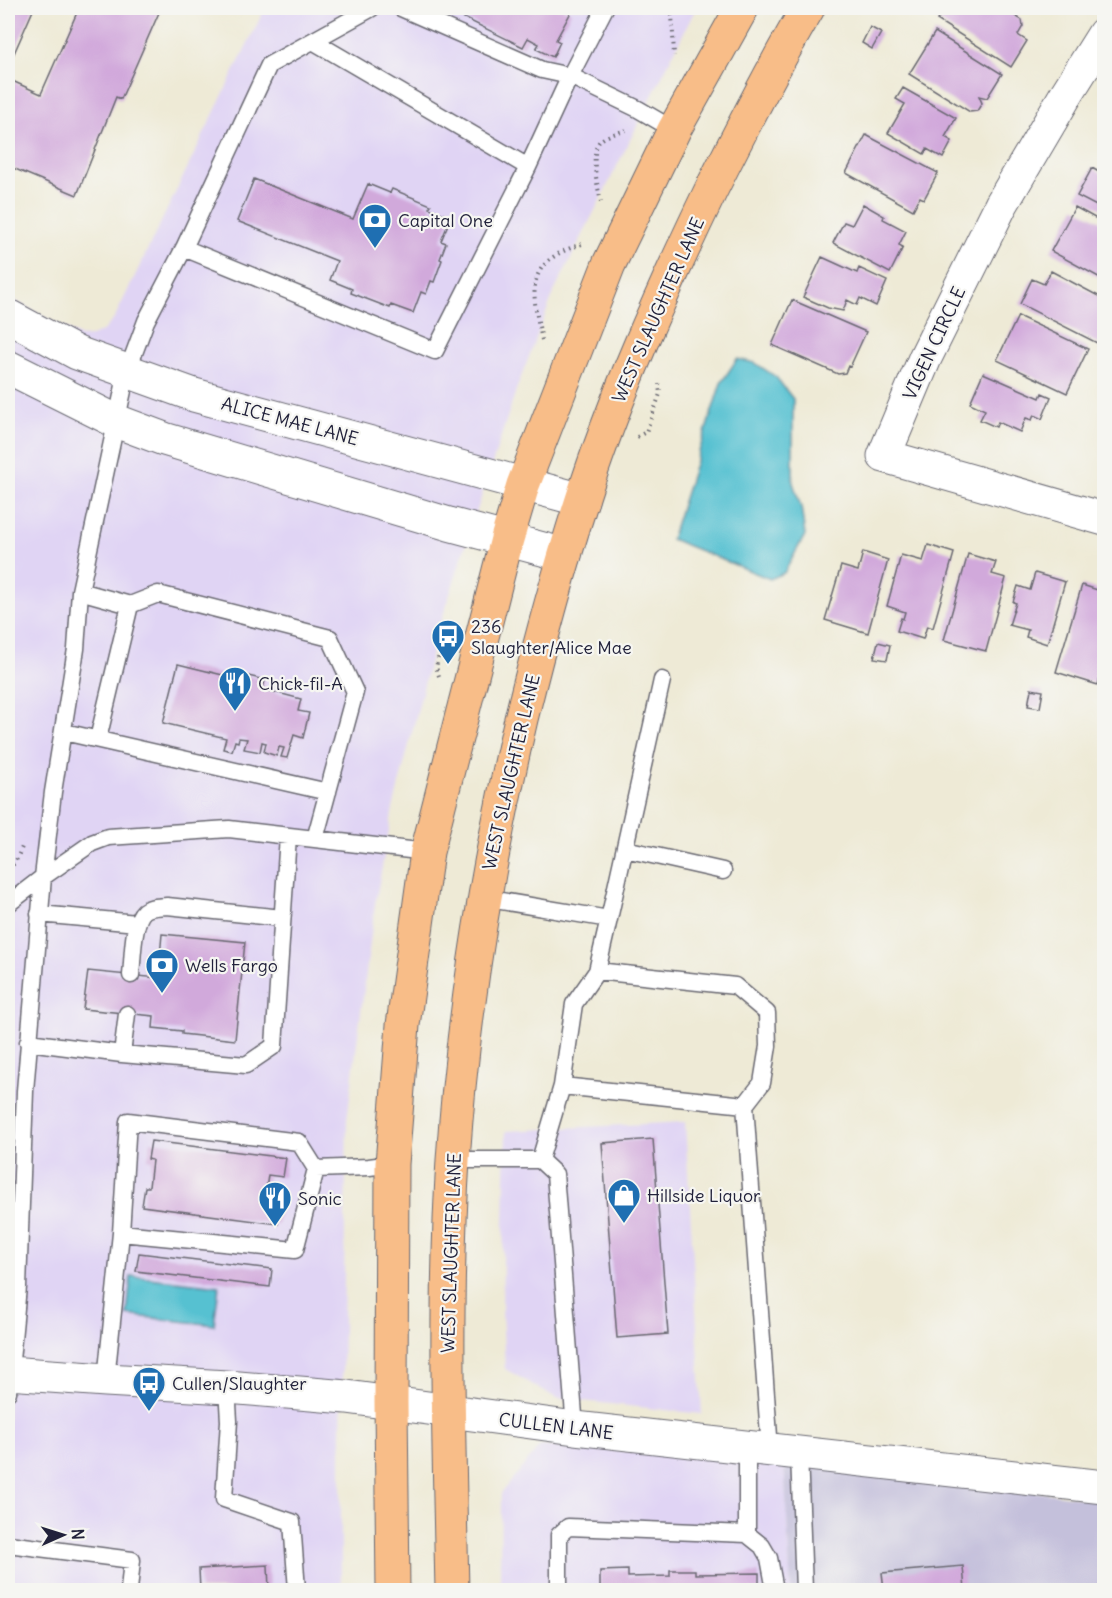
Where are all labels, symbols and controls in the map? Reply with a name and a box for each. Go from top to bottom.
bank icon: Capital One [357,202,393,249]
place label: Capital One [398,209,493,232]
street label: WEST SLAUGHTER LANE [607,214,709,406]
street label: VIGEN CIRCLE [898,283,970,403]
street label: ALICE MAE LANE [219,392,361,450]
place label: 236 Slaughter/Alice Mae [471,615,632,659]
bus stop icon: 236 Slaughter/Alice Mae [430,618,466,665]
restaurant icon: Chick-fil-A [217,665,253,712]
place label: Chick-fil-A [258,672,343,695]
street label: WEST SLAUGHTER LANE [477,672,545,872]
bank icon: Wells Fargo [144,947,180,994]
place label: Wells Fargo [185,954,278,977]
street label: WEST SLAUGHTER LANE [436,1153,466,1353]
shop icon: Hillside Liquor [606,1177,642,1224]
restaurant icon: Sonic [257,1180,293,1227]
place label: Hillside Liquor [647,1184,761,1207]
place label: Sonic [298,1187,342,1210]
bus stop icon: Cullen/Slaughter [131,1365,167,1412]
place label: Cullen/Slaughter [172,1372,307,1395]
street label: CULLEN LANE [497,1408,615,1444]
north arrow [33,1505,93,1565]
text: N [68,1528,88,1540]

